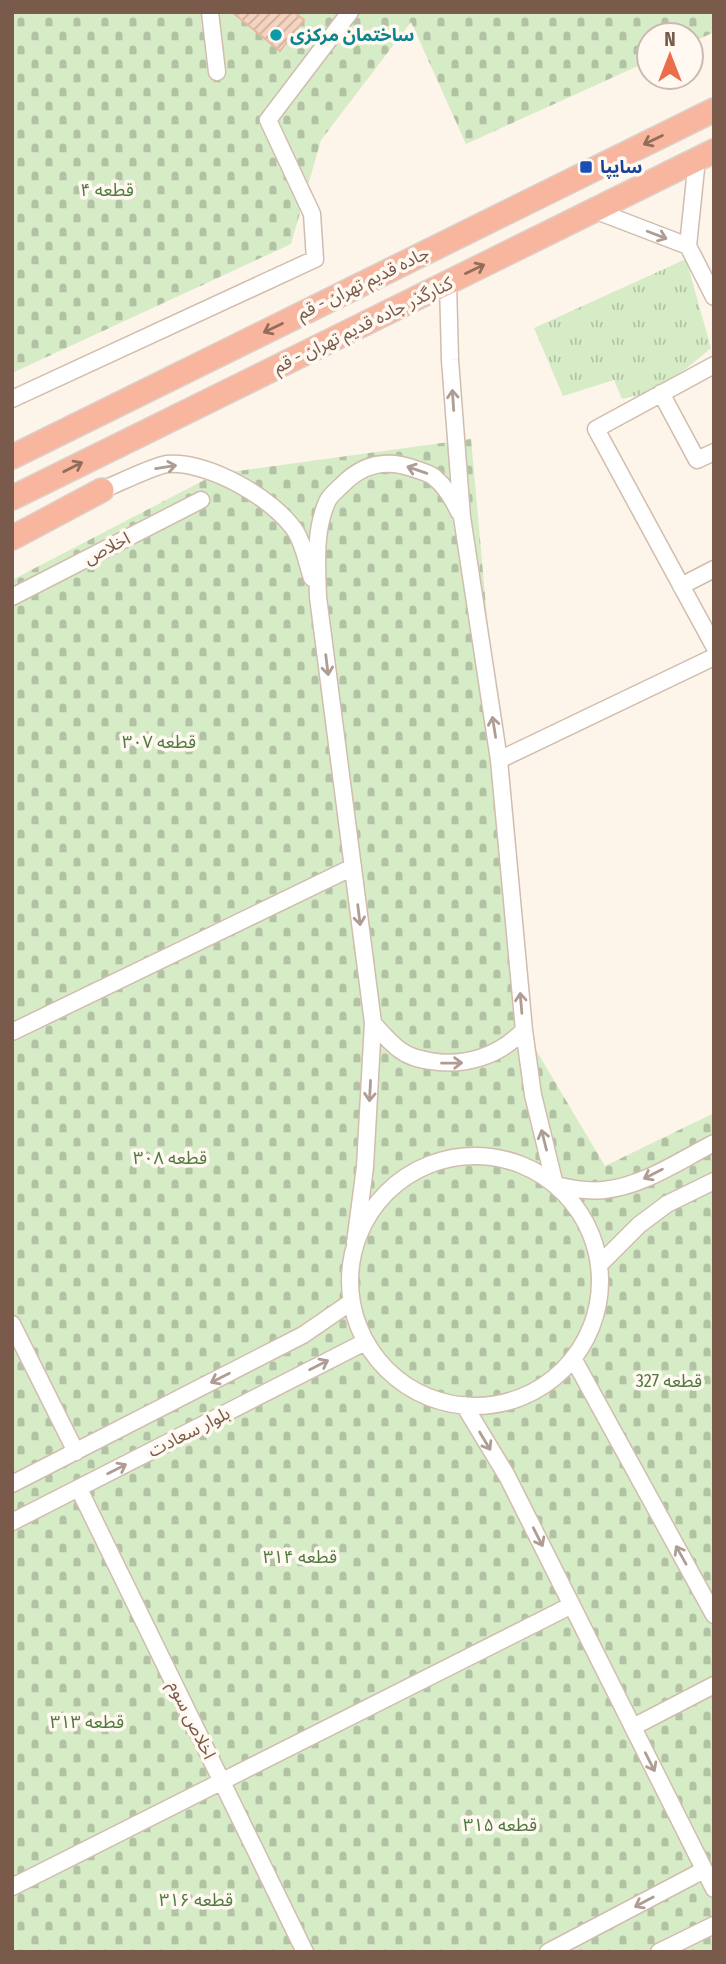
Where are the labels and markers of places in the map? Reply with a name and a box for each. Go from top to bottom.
place label: ساختمان مرکزی [290,24,414,46]
marker: ساختمان مرکزی [268,27,284,43]
place label: سایپا [600,156,642,179]
marker: سایپا [578,159,594,175]

